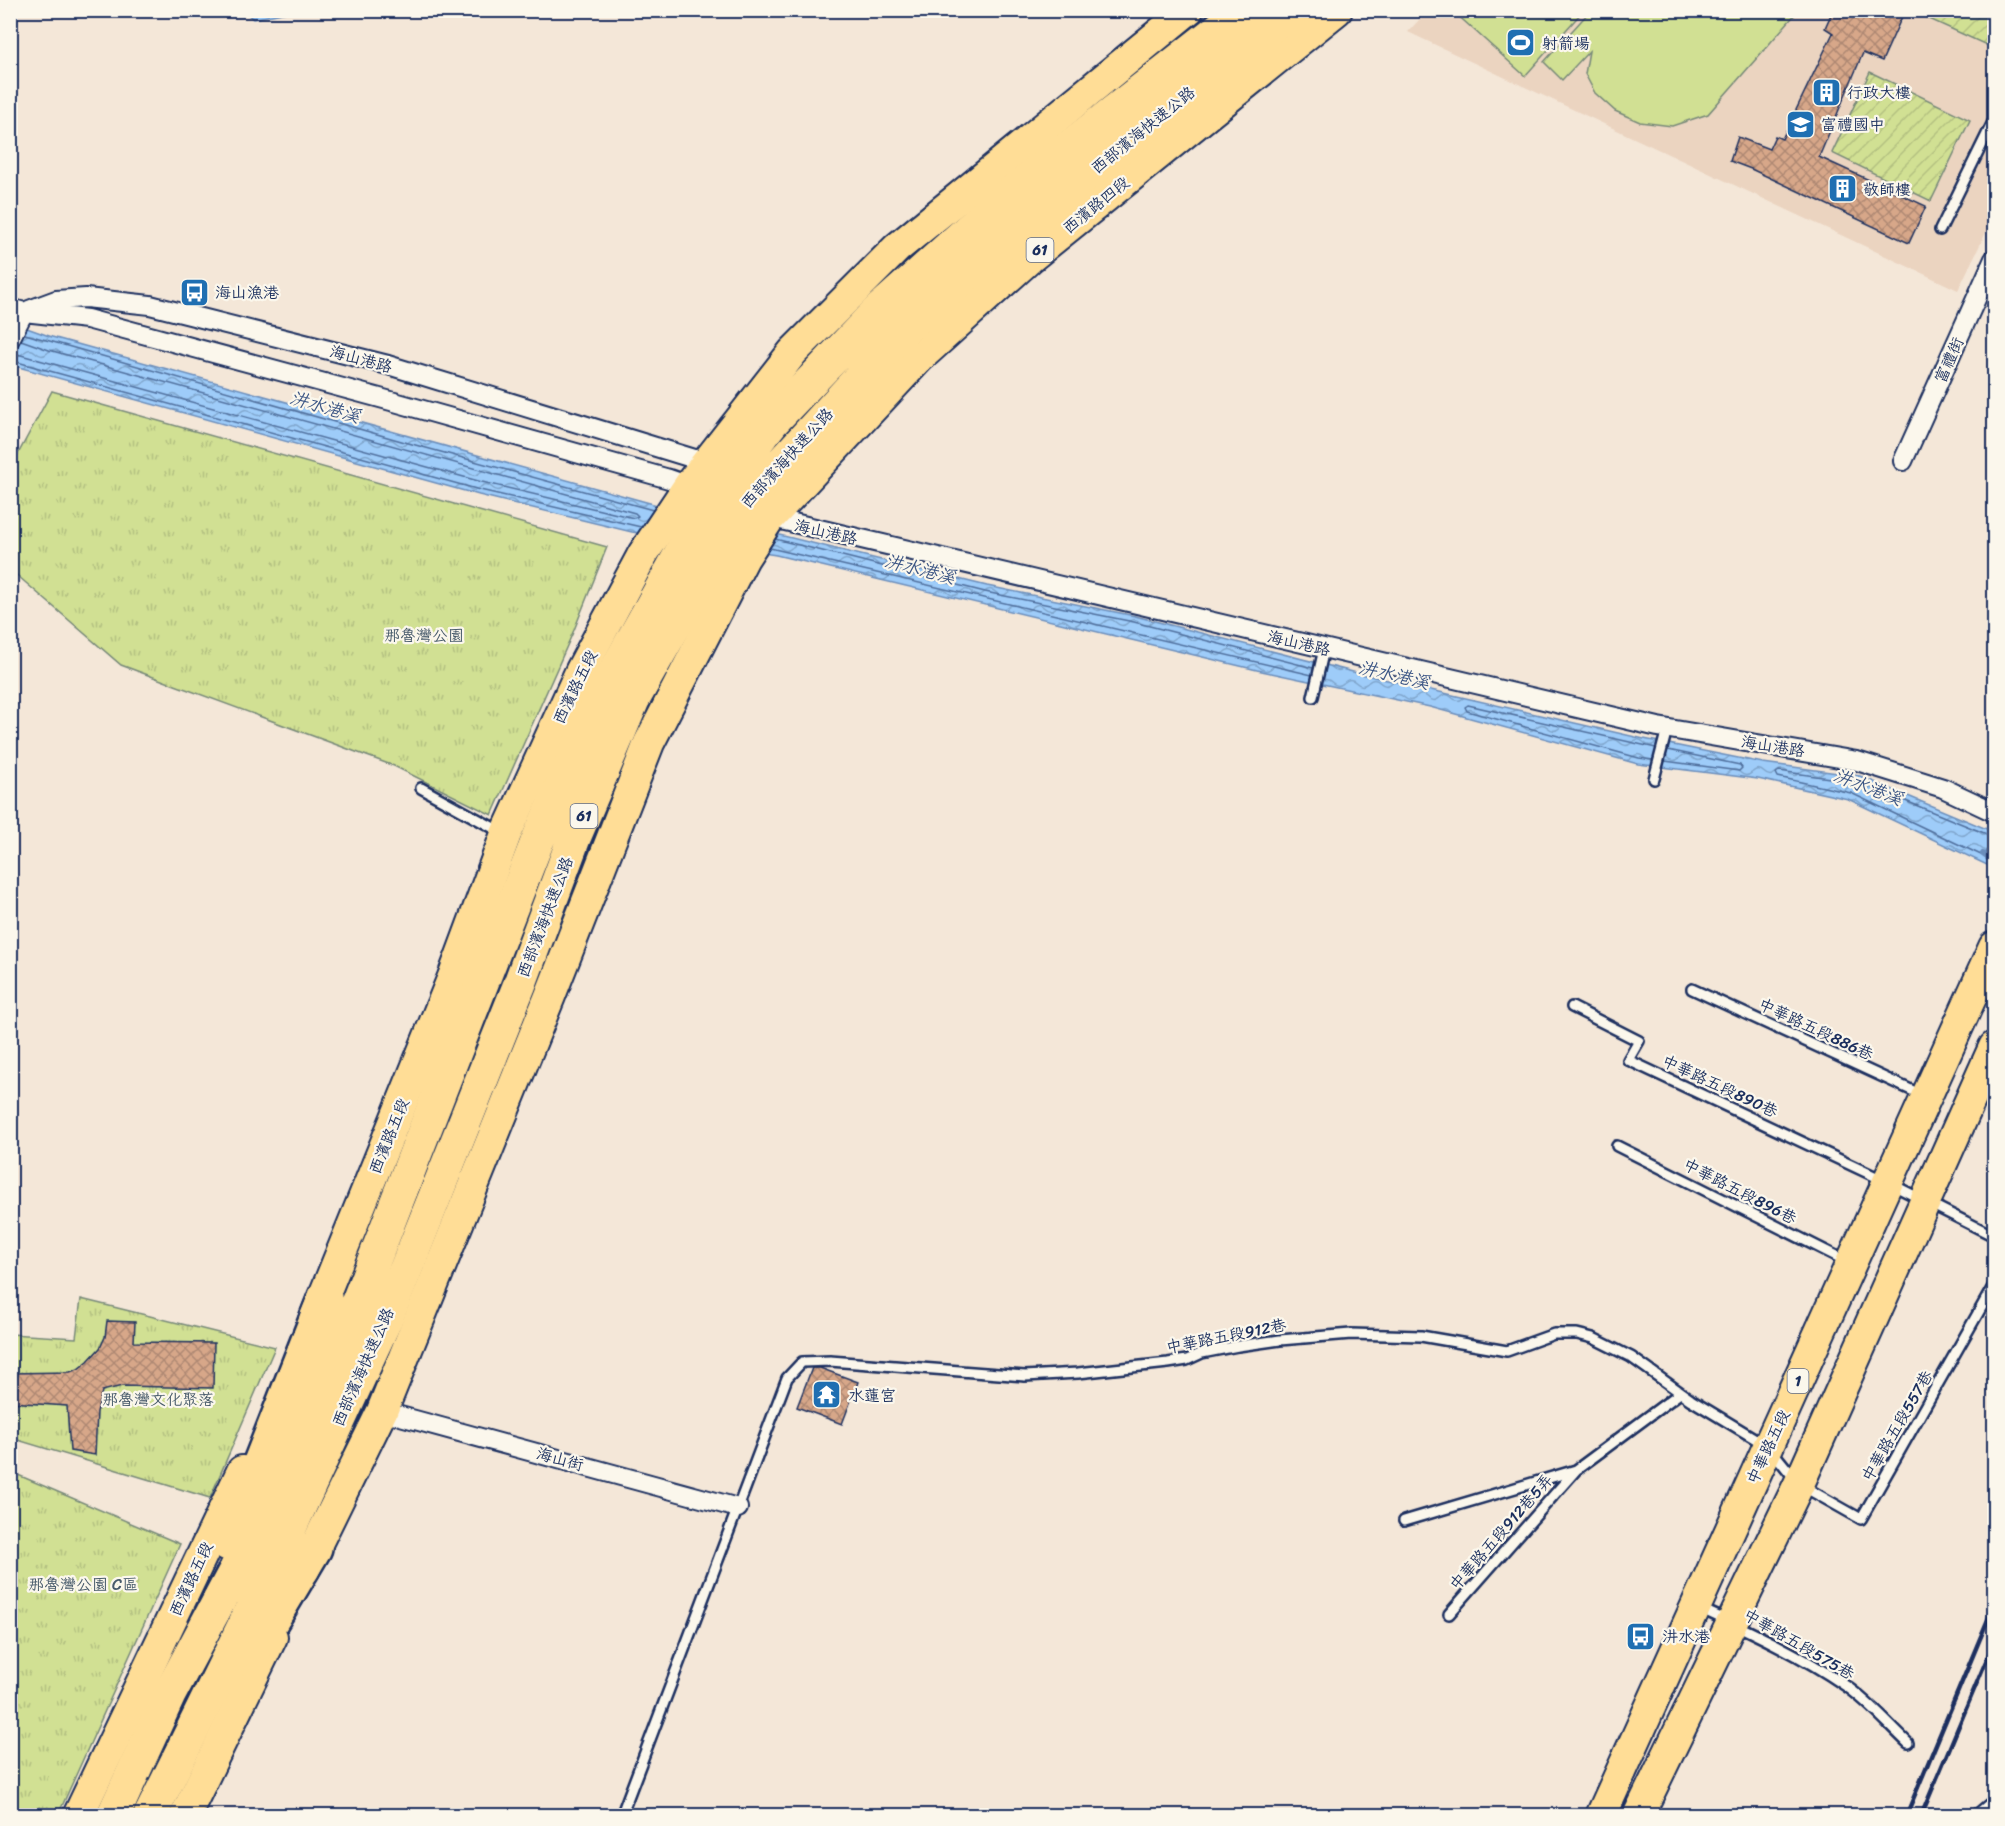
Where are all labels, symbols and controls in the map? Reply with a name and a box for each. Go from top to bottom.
sports icon: 射箭場 [1505,27,1537,59]
place label: 射箭場 [1542,29,1590,58]
building icon: 行政大樓 [1810,76,1842,108]
street label: 西部濱海快速公路 [1084,78,1202,182]
place label: 行政大樓 [1847,78,1911,107]
school or university icon: 富禮國中 [1784,108,1816,140]
place label: 富禮國中 [1821,110,1885,139]
street label: 西濱路四段 [1056,169,1136,241]
building icon: 敬師樓 [1826,173,1858,205]
place label: 敬師樓 [1863,175,1911,204]
road number: 61 [1026,238,1054,262]
bus stop icon: 海山漁港 [178,276,210,308]
place label: 海山漁港 [215,278,279,307]
street label: 富禮街 [1926,332,1972,388]
street label: 海山港路 [326,337,396,381]
water label: 汫水港溪 [286,382,365,433]
street label: 西部濱海快速公路 [733,401,841,515]
street label: 海山港路 [792,511,860,553]
water label: 汫水港溪 [881,545,960,593]
park label: 那魯灣公園 [384,621,464,650]
street label: 海山港路 [1265,622,1333,664]
street label: 西濱路五段 [544,645,606,729]
water label: 汫水港溪 [1355,651,1434,699]
street label: 海山港路 [1739,727,1807,765]
water label: 汫水港溪 [1829,759,1908,815]
road number: 61 [570,804,598,828]
street label: 西部濱海快速公路 [509,852,581,982]
street label: 中華路五段886巷 [1754,990,1878,1068]
street label: 中華路五段890巷 [1657,1046,1783,1126]
street label: 西濱路五段 [361,1093,417,1179]
street label: 中華路五段896巷 [1678,1150,1802,1232]
street label: 西部濱海快速公路 [324,1303,402,1431]
street label: 中華路五段912巷 [1163,1310,1289,1362]
street label: 中華路五段557巷 [1853,1365,1941,1487]
road number: 1 [1788,1369,1808,1393]
temple icon: 水蓮宮 [811,1379,843,1411]
place label: 水蓮宮 [848,1381,896,1410]
park label: 那魯灣文化聚落 [102,1385,214,1414]
street label: 中華路五段 [1738,1405,1798,1489]
street label: 海山街 [533,1439,587,1479]
street label: 中華路五段912巷5弄 [1442,1467,1560,1597]
street label: 西濱路五段 [161,1537,221,1621]
park label: 那魯灣公園 C區 [28,1570,138,1599]
street label: 中華路五段575巷 [1738,1600,1860,1688]
bus stop icon: 汫水港 [1625,1620,1657,1652]
place label: 汫水港 [1662,1622,1710,1651]

